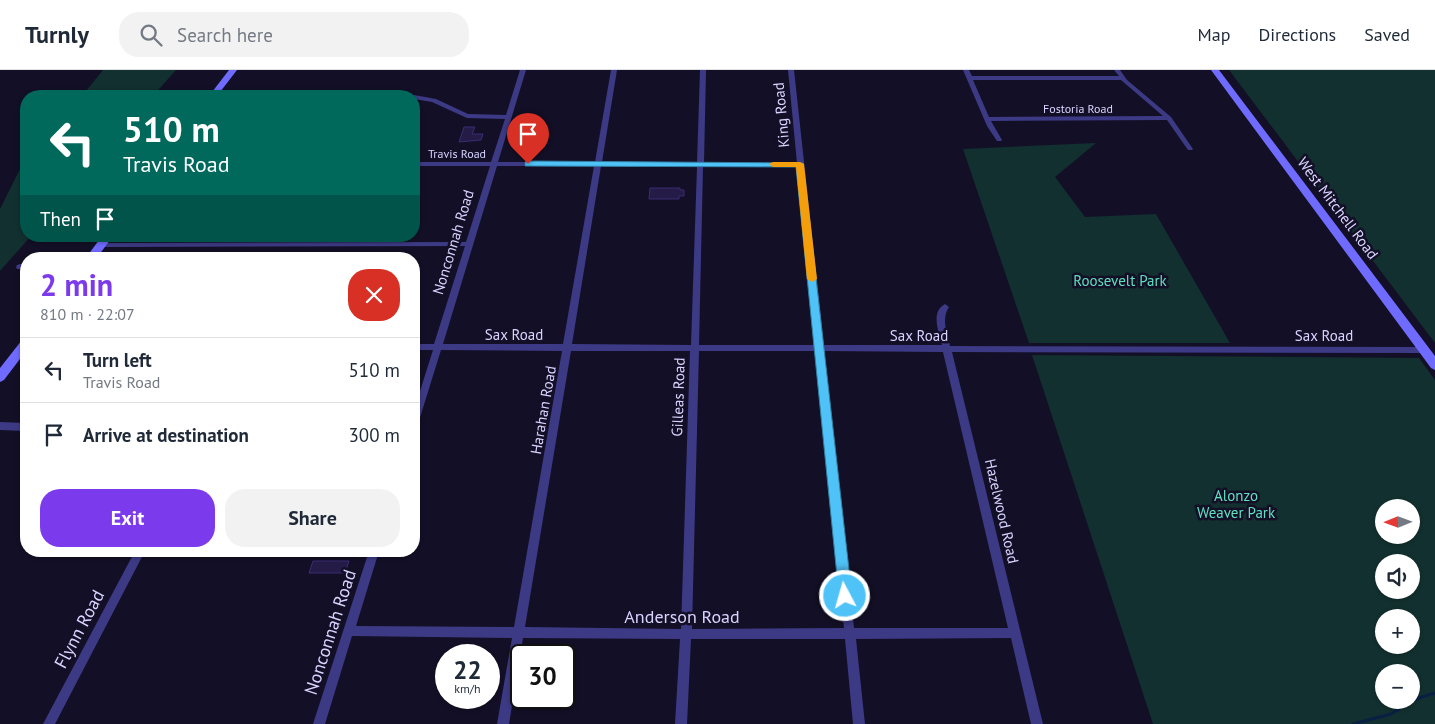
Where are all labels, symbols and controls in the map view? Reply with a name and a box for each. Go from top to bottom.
search box [119,12,469,57]
text: Turnly [25,19,89,50]
icon: search [137,21,165,49]
text: Search here [177,23,273,47]
text: Map [1198,23,1230,46]
text: Directions [1258,23,1336,46]
text: Saved [1364,23,1410,46]
street label: King Road [769,82,793,148]
street label: Fostoria Road [1043,101,1113,116]
text: 510 m [123,106,220,152]
icon: left [40,110,105,175]
pin [507,113,549,164]
icon: arrive [514,120,542,148]
street label: Travis Road [428,146,486,161]
text: Travis Road [123,150,230,178]
street label: West Mitchell Road [1293,153,1383,263]
street label: Nonconnah Road [428,187,478,297]
icon: arrive [91,205,119,233]
text: Then [40,207,81,231]
text: 2 min [40,265,113,304]
button: close [348,269,400,321]
park label: Roosevelt Park [1073,271,1168,290]
text: 810 m · 22:07 [40,304,135,324]
street label: Sax Road [485,325,543,344]
street label: Sax Road [890,326,948,345]
street label: Sax Road [1295,326,1353,345]
text: Turn left [83,348,152,372]
icon: left [40,356,68,384]
street label: Gilleas Road [667,357,689,437]
text: 510 m [348,358,400,382]
street label: Harahan Road [526,364,560,456]
text: Travis Road [83,372,160,392]
icon: arrive [40,421,68,449]
text: Arrive at destination [83,423,249,447]
text: 300 m [348,423,400,447]
street label: Hazelwood Road [981,457,1023,565]
park label: Alonzo Weaver Park [1197,486,1276,522]
button: Exit [40,489,215,547]
button: Share [225,489,400,547]
north arrow [1375,499,1420,544]
map controls [1375,499,1420,709]
button: sound [1375,554,1420,599]
street label: Nonconnah Road [299,566,361,698]
position arrow [818,569,870,621]
street label: Flynn Road [49,586,109,672]
street label: Anderson Road [624,605,740,628]
button: + [1375,609,1420,654]
speed limit sign: 30 [510,644,575,709]
text: 22 [453,654,482,686]
button: − [1375,664,1420,709]
text: km/h [454,681,481,696]

